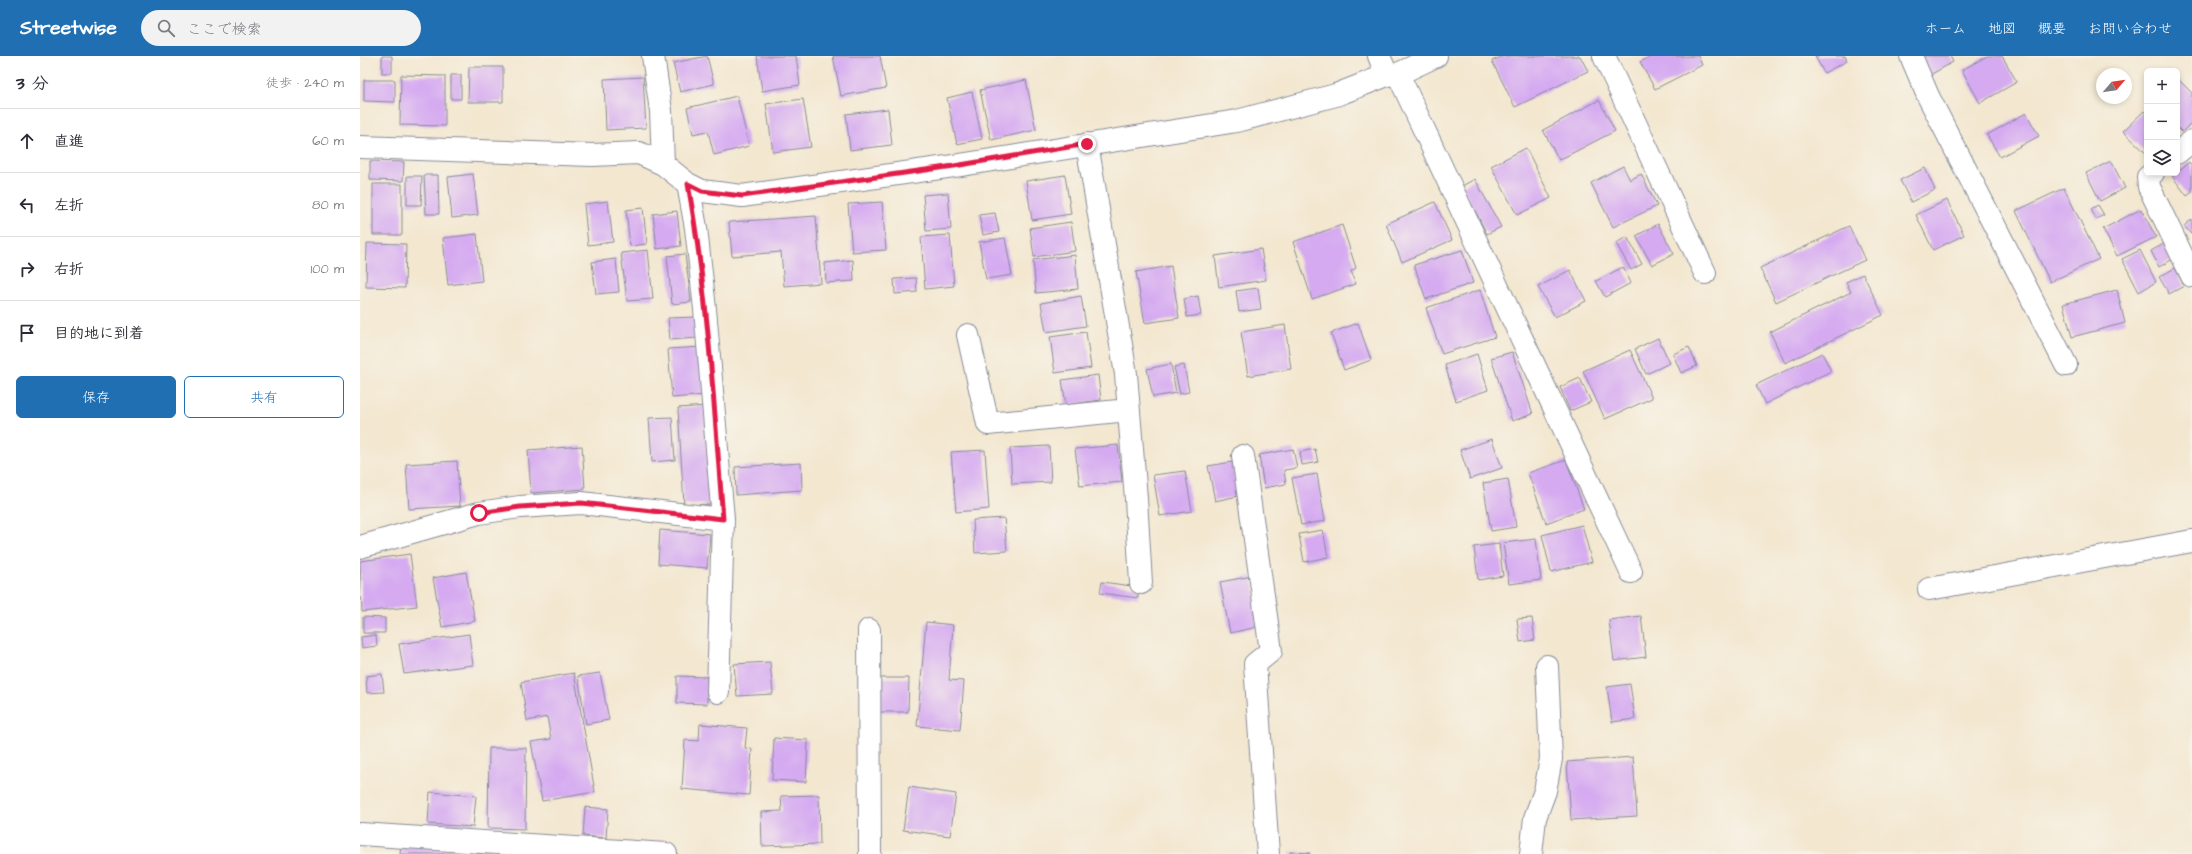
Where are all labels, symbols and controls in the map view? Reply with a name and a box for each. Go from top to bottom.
search box [141,10,421,46]
text: Streetwise [20,15,117,42]
icon: search [155,17,177,39]
text: ここで検索 [187,19,262,40]
text: ホーム [1925,19,1966,39]
text: 地図 [1988,19,2016,39]
text: 概要 [2038,19,2066,39]
text: お問い合わせ [2088,19,2172,39]
north arrow [2096,68,2132,104]
map controls [2144,68,2180,176]
button: + [2144,68,2180,104]
text: 3 分 [16,72,48,96]
text: 徒歩 · 240 m [266,74,344,92]
button: − [2144,104,2180,140]
icon: ahead [16,130,38,152]
text: 直進 [54,131,84,152]
text: 60 m [312,132,344,150]
route end [1078,135,1096,153]
button: layers [2144,140,2180,176]
icon: left [16,194,38,216]
text: 左折 [54,195,84,216]
text: 80 m [312,196,344,214]
icon: right [16,258,38,280]
text: 右折 [54,259,84,280]
text: 100 m [311,260,344,278]
icon: arrive [16,322,38,344]
text: 目的地に到着 [54,323,144,344]
button: 保存 [16,376,176,418]
button: 共有 [184,376,344,418]
route start [470,504,488,522]

